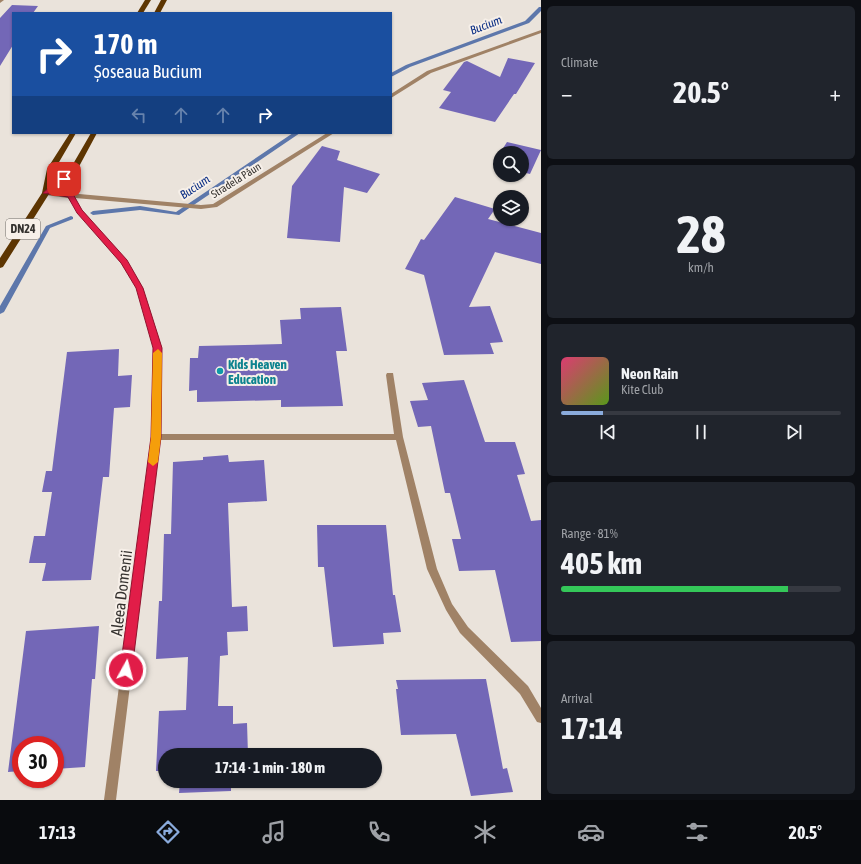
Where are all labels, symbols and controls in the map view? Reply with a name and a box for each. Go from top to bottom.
water label: Bucium [468,12,504,37]
icon: right [28,28,80,80]
text: 170 m [94,28,157,60]
text: Climate [561,55,598,70]
text: Șoseaua Bucium [94,61,202,82]
text: 20.5° [673,75,729,109]
text: − [561,80,572,106]
text: + [830,80,841,106]
icon: left [128,104,150,126]
icon: ahead [170,104,192,126]
icon: ahead [212,104,234,126]
icon: right [254,104,276,126]
map controls [493,146,529,226]
button: search [493,146,529,182]
street label: Stradela Păun [209,160,263,200]
pin [47,162,81,196]
icon: arrive [53,168,75,190]
water label: Bucium [177,172,213,202]
button: layers [493,190,529,226]
text: 28 [677,204,725,264]
road number: DN24 [6,219,40,239]
text: km/h [688,260,714,275]
place label: Kids Heaven Education [228,357,287,387]
text: Neon Rain [621,365,678,382]
marker: Kids Heaven Education [215,366,225,376]
text: Kite Club [621,382,663,397]
icon: previous [597,421,619,443]
icon: pause [690,421,712,443]
icon: next [783,421,805,443]
text: Range · 81% [561,526,618,541]
text: 405 km [561,546,642,580]
street label: Aleea Domenii [107,549,135,637]
position arrow [105,649,147,691]
text: Arrival [561,691,593,706]
text: 17:14 [561,711,623,745]
speed limit sign: 30 [12,736,64,788]
text: 17:14 · 1 min · 180 m [215,759,325,776]
icon: directions [154,818,182,846]
icon: music [260,818,288,846]
icon: phone [365,818,393,846]
icon: climate [471,818,499,846]
icon: car [577,818,605,846]
icon: filters [683,818,711,846]
text: 17:13 [39,822,76,843]
text: 20.5° [789,822,822,843]

